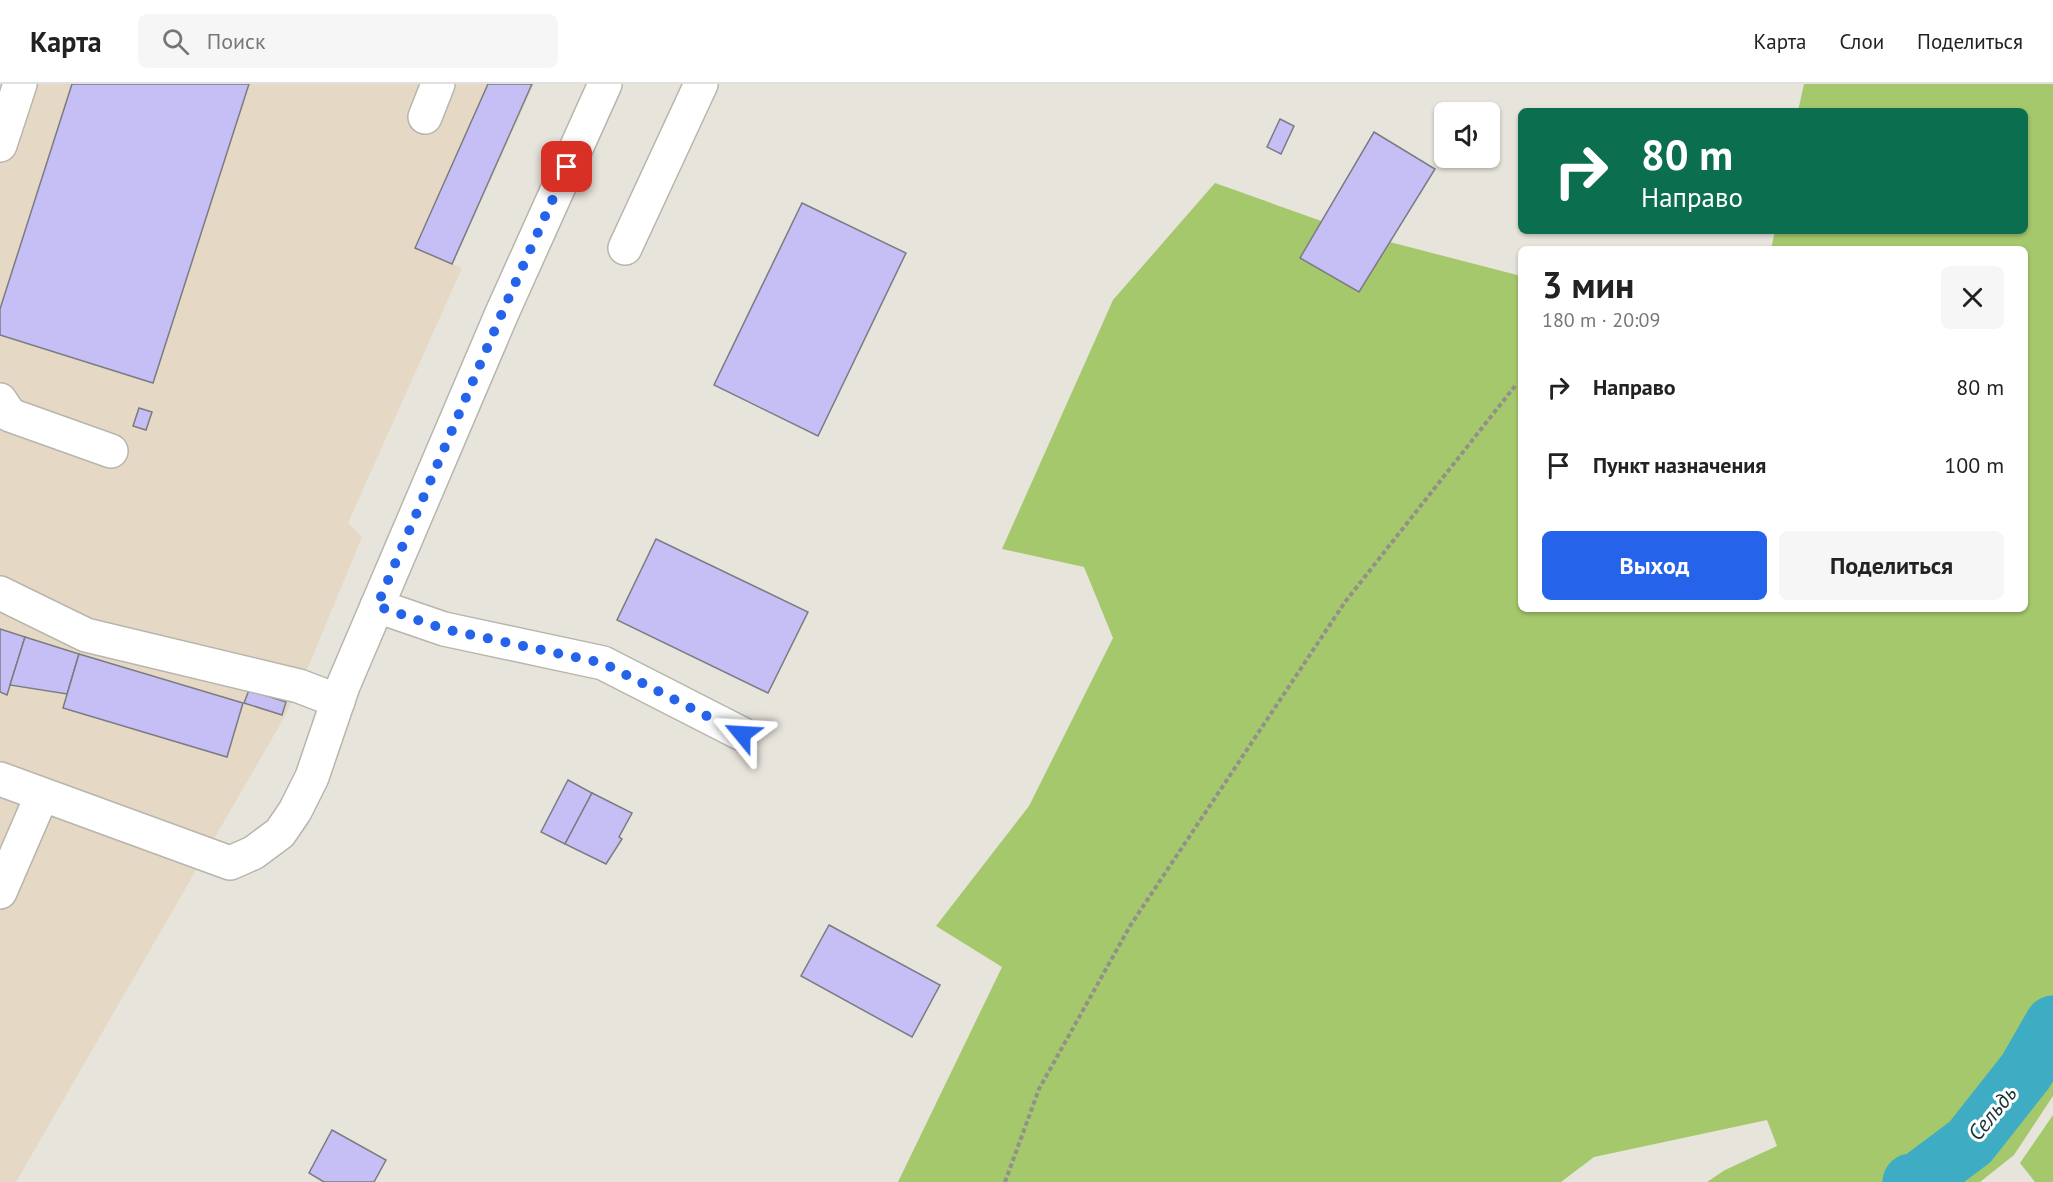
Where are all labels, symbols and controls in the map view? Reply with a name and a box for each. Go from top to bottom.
search box [138,14,558,68]
text: Карта [30,23,102,60]
icon: search [159,25,192,58]
text: Поиск [207,27,266,55]
text: Карта [1753,28,1806,55]
text: Слои [1839,28,1884,55]
text: Поделиться [1917,28,2023,55]
map controls [1434,102,1500,168]
button: sound [1434,102,1500,168]
text: 80 m [1641,127,1733,182]
icon: right [1542,132,1620,210]
pin [541,141,592,192]
icon: arrive [550,150,583,183]
text: Направо [1641,180,1743,214]
text: 3 мин [1542,261,1634,308]
button: close [1941,266,2004,329]
text: 180 m · 20:09 [1542,307,1660,333]
icon: right [1542,371,1575,404]
text: Направо [1593,373,1676,401]
text: 80 m [1956,373,2004,401]
icon: arrive [1542,449,1575,482]
text: Пункт назначения [1593,451,1766,479]
text: 100 m [1944,451,2004,479]
button: Выход [1542,531,1767,600]
button: Поделиться [1779,531,2004,600]
position arrow [710,702,774,766]
water label: Сельдь [1961,1080,2023,1146]

